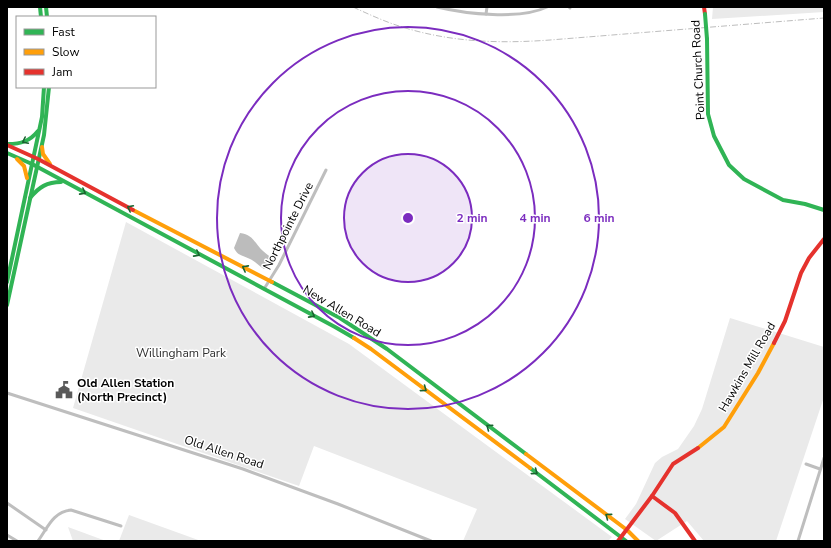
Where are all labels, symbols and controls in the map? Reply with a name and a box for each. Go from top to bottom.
legend [16,16,156,88]
street label: Point Church Road [687,20,709,120]
text: Fast [52,24,75,40]
text: Slow [52,44,80,60]
text: Jam [51,64,73,80]
one-way arrow [22,136,29,144]
street label: Northpointe Drive [259,179,317,273]
one-way arrow [78,188,86,195]
one-way arrow [126,205,134,212]
text: 2 min [456,210,488,226]
text: 4 min [519,210,551,226]
text: 6 min [583,210,615,226]
centre of rings [401,211,415,225]
one-way arrow [193,249,200,256]
one-way arrow [242,265,249,272]
street label: New Allen Road [300,281,384,341]
one-way arrow [308,310,315,317]
street label: Hawkins Mill Road [715,319,779,415]
park label: Willingham Park [136,345,227,361]
place label: Old Allen Station (North Precinct) [77,375,174,405]
public building icon: Old Allen Station (North Precinct) [54,380,74,400]
one-way arrow [420,384,427,391]
one-way arrow [487,425,494,432]
street label: Old Allen Road [182,432,266,472]
one-way arrow [531,468,538,475]
one-way arrow [606,513,613,520]

